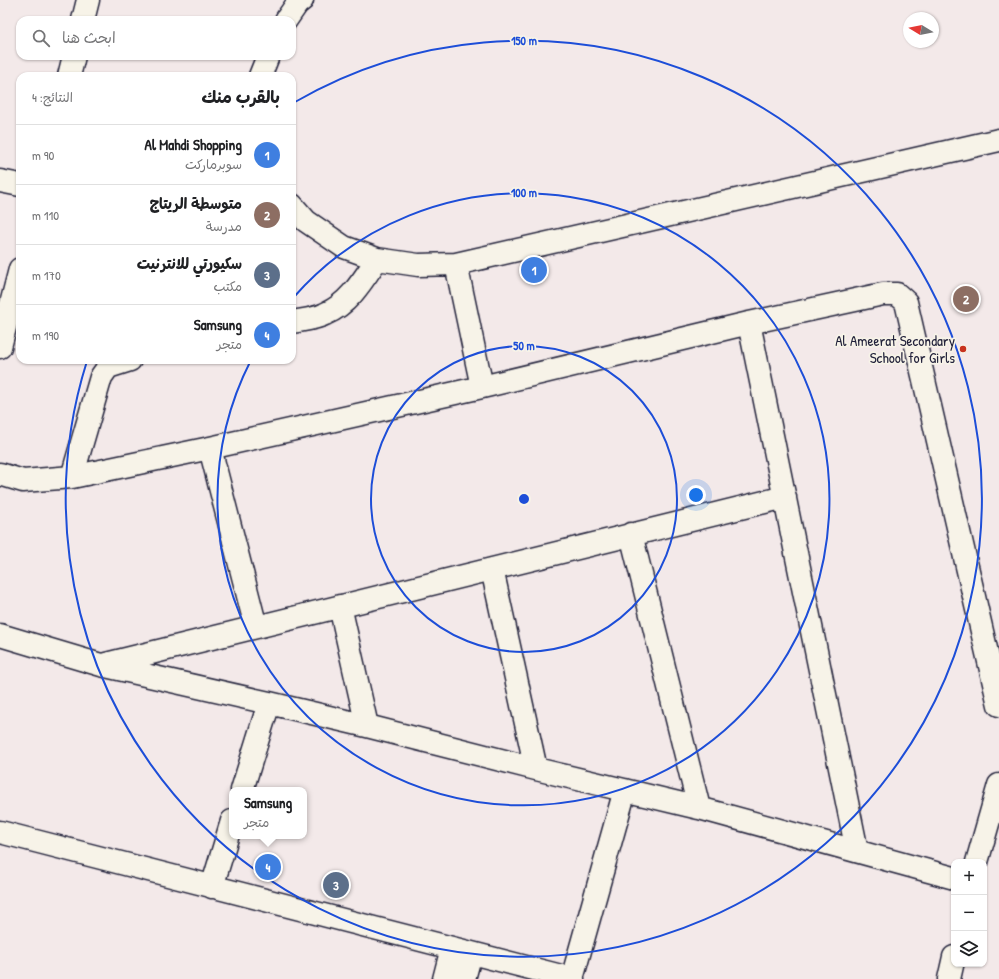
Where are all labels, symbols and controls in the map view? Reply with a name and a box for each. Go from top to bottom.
north arrow [903,12,939,48]
search box [16,16,296,60]
icon: search [30,27,52,49]
text: ابحث هنا [62,27,116,48]
text: 150 m [511,32,537,49]
text: بالقرب منك [202,85,280,108]
text: النتائج: 4 [32,88,73,106]
text: Al Mahdi Shopping [145,134,242,155]
text: 90 m [32,146,54,164]
text: 1 [265,146,269,164]
text: سوبرماركت [185,155,242,173]
text: 100 m [511,184,537,201]
text: متوسطة الريتاج [150,193,242,214]
text: 110 m [32,206,59,224]
text: 2 [264,206,270,224]
text: مدرسة [206,217,242,235]
text: سكيورتي للانترنيت [137,253,242,274]
pin: 1 [521,255,547,285]
text: 170 m [32,266,61,284]
text: 3 [264,266,270,284]
text: مكتب [214,277,242,295]
pin: 2 [953,284,979,314]
text: Samsung [194,314,242,335]
text: 190 m [32,326,59,344]
text: 4 [265,326,269,344]
place label: Al Ameerat Secondary School for Girls [835,330,955,368]
text: متجر [217,335,242,353]
text: 50 m [513,337,535,354]
marker: Al Ameerat Secondary School for Girls [958,344,968,354]
your location [686,485,706,505]
centre of rings [517,492,531,506]
popup [229,787,307,839]
text: Samsung [244,792,292,813]
text: متجر [244,813,269,831]
pin: 4 [255,852,281,882]
map controls [951,859,987,967]
button: + [951,859,987,895]
pin: 3 [323,870,349,900]
button: − [951,895,987,931]
button: layers [951,931,987,967]

